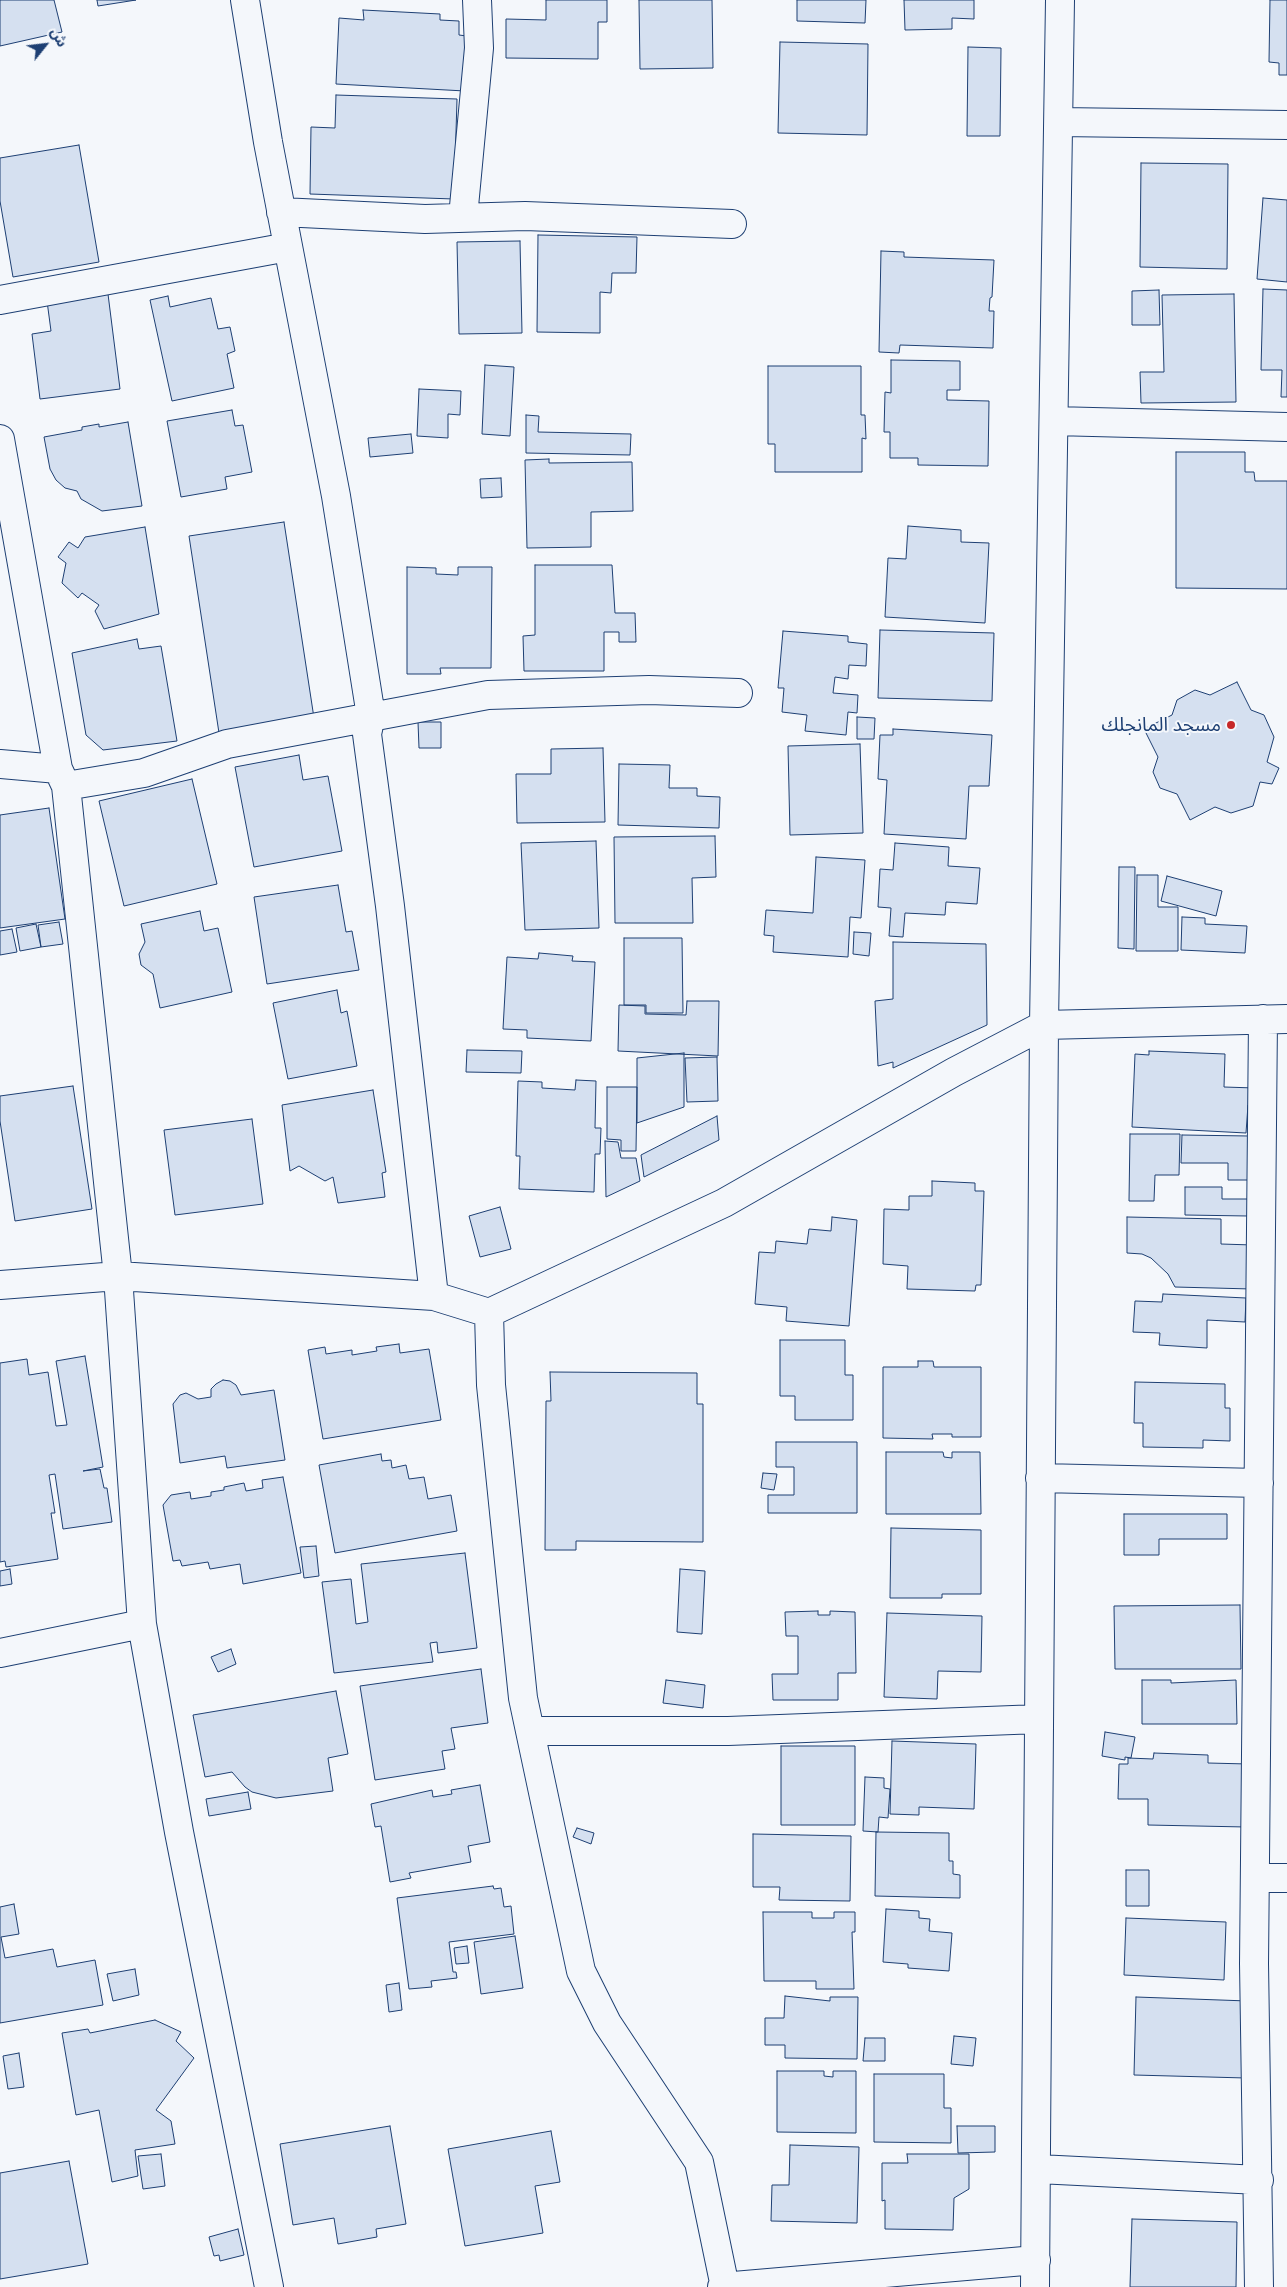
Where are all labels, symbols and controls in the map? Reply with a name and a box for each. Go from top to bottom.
north arrow [20,20,70,70]
text: ش [46,25,71,50]
place label: مسجد المانجلك [1102,714,1221,736]
marker: مسجد المانجلك [1225,719,1237,731]

